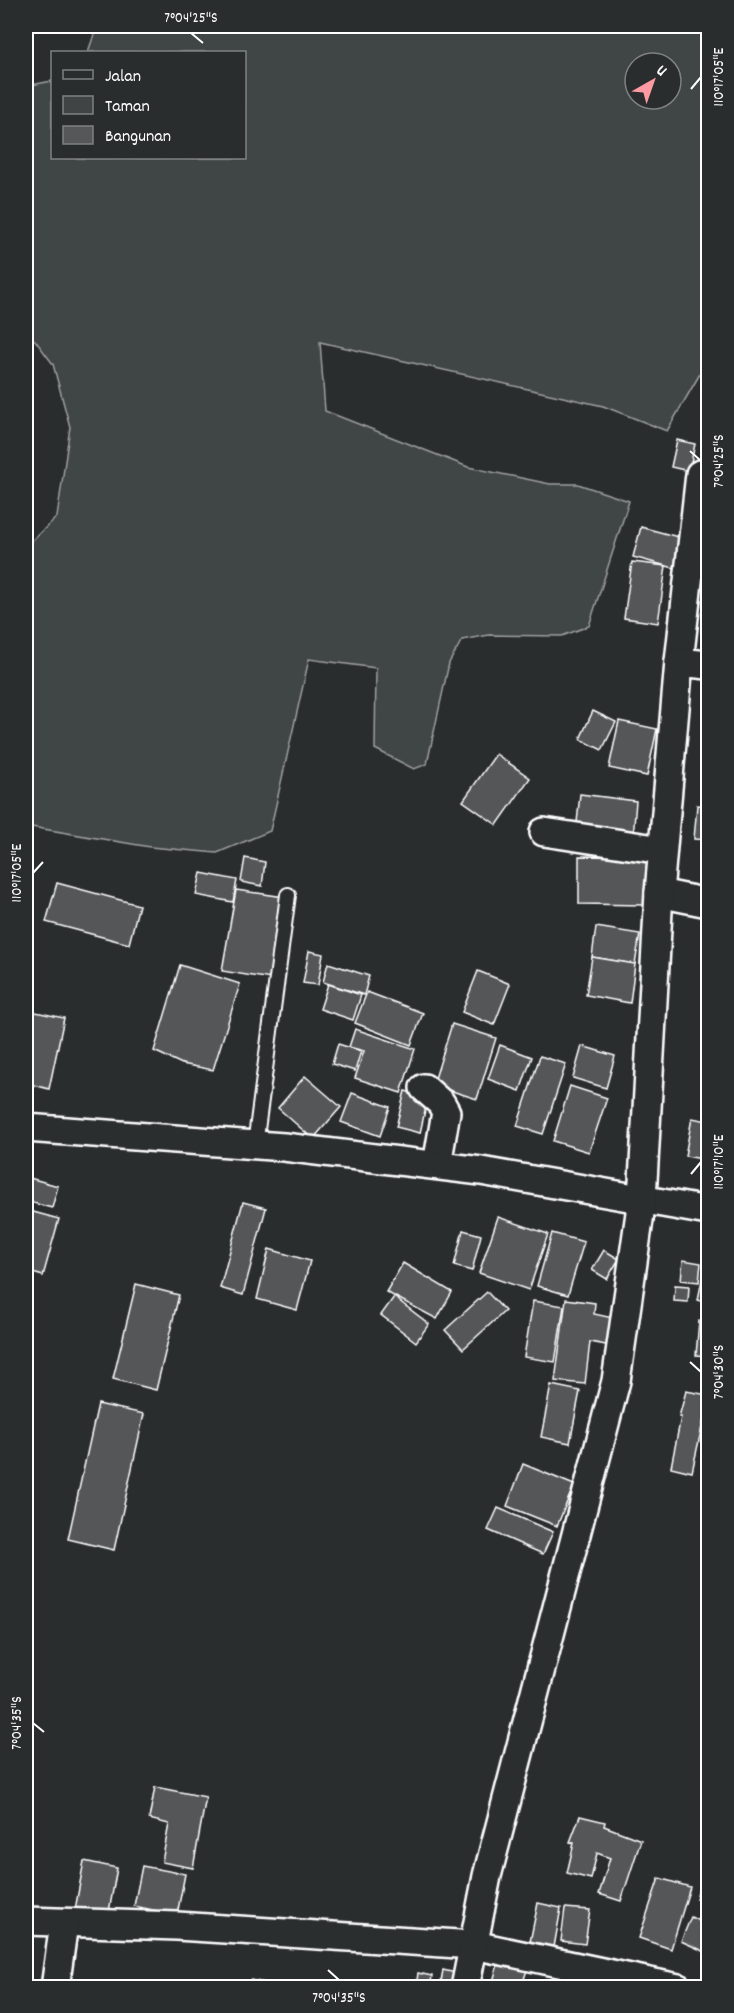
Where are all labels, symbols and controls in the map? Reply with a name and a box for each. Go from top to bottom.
text: 7°04'25"S [164,8,218,30]
text: 110°17'05"E [709,47,731,106]
legend [51,51,246,159]
north arrow [623,51,683,111]
text: U [651,60,672,83]
text: Jalan [105,65,141,90]
text: Taman [105,95,150,120]
text: Bangunan [105,125,171,150]
text: 7°04'25"S [709,434,731,488]
text: 110°17'05"E [7,843,29,902]
text: 110°17'10"E [709,1134,731,1190]
text: 7°04'30"S [709,1345,731,1399]
text: 7°04'35"S [7,1696,29,1750]
text: 7°04'35"S [312,1988,366,2010]

